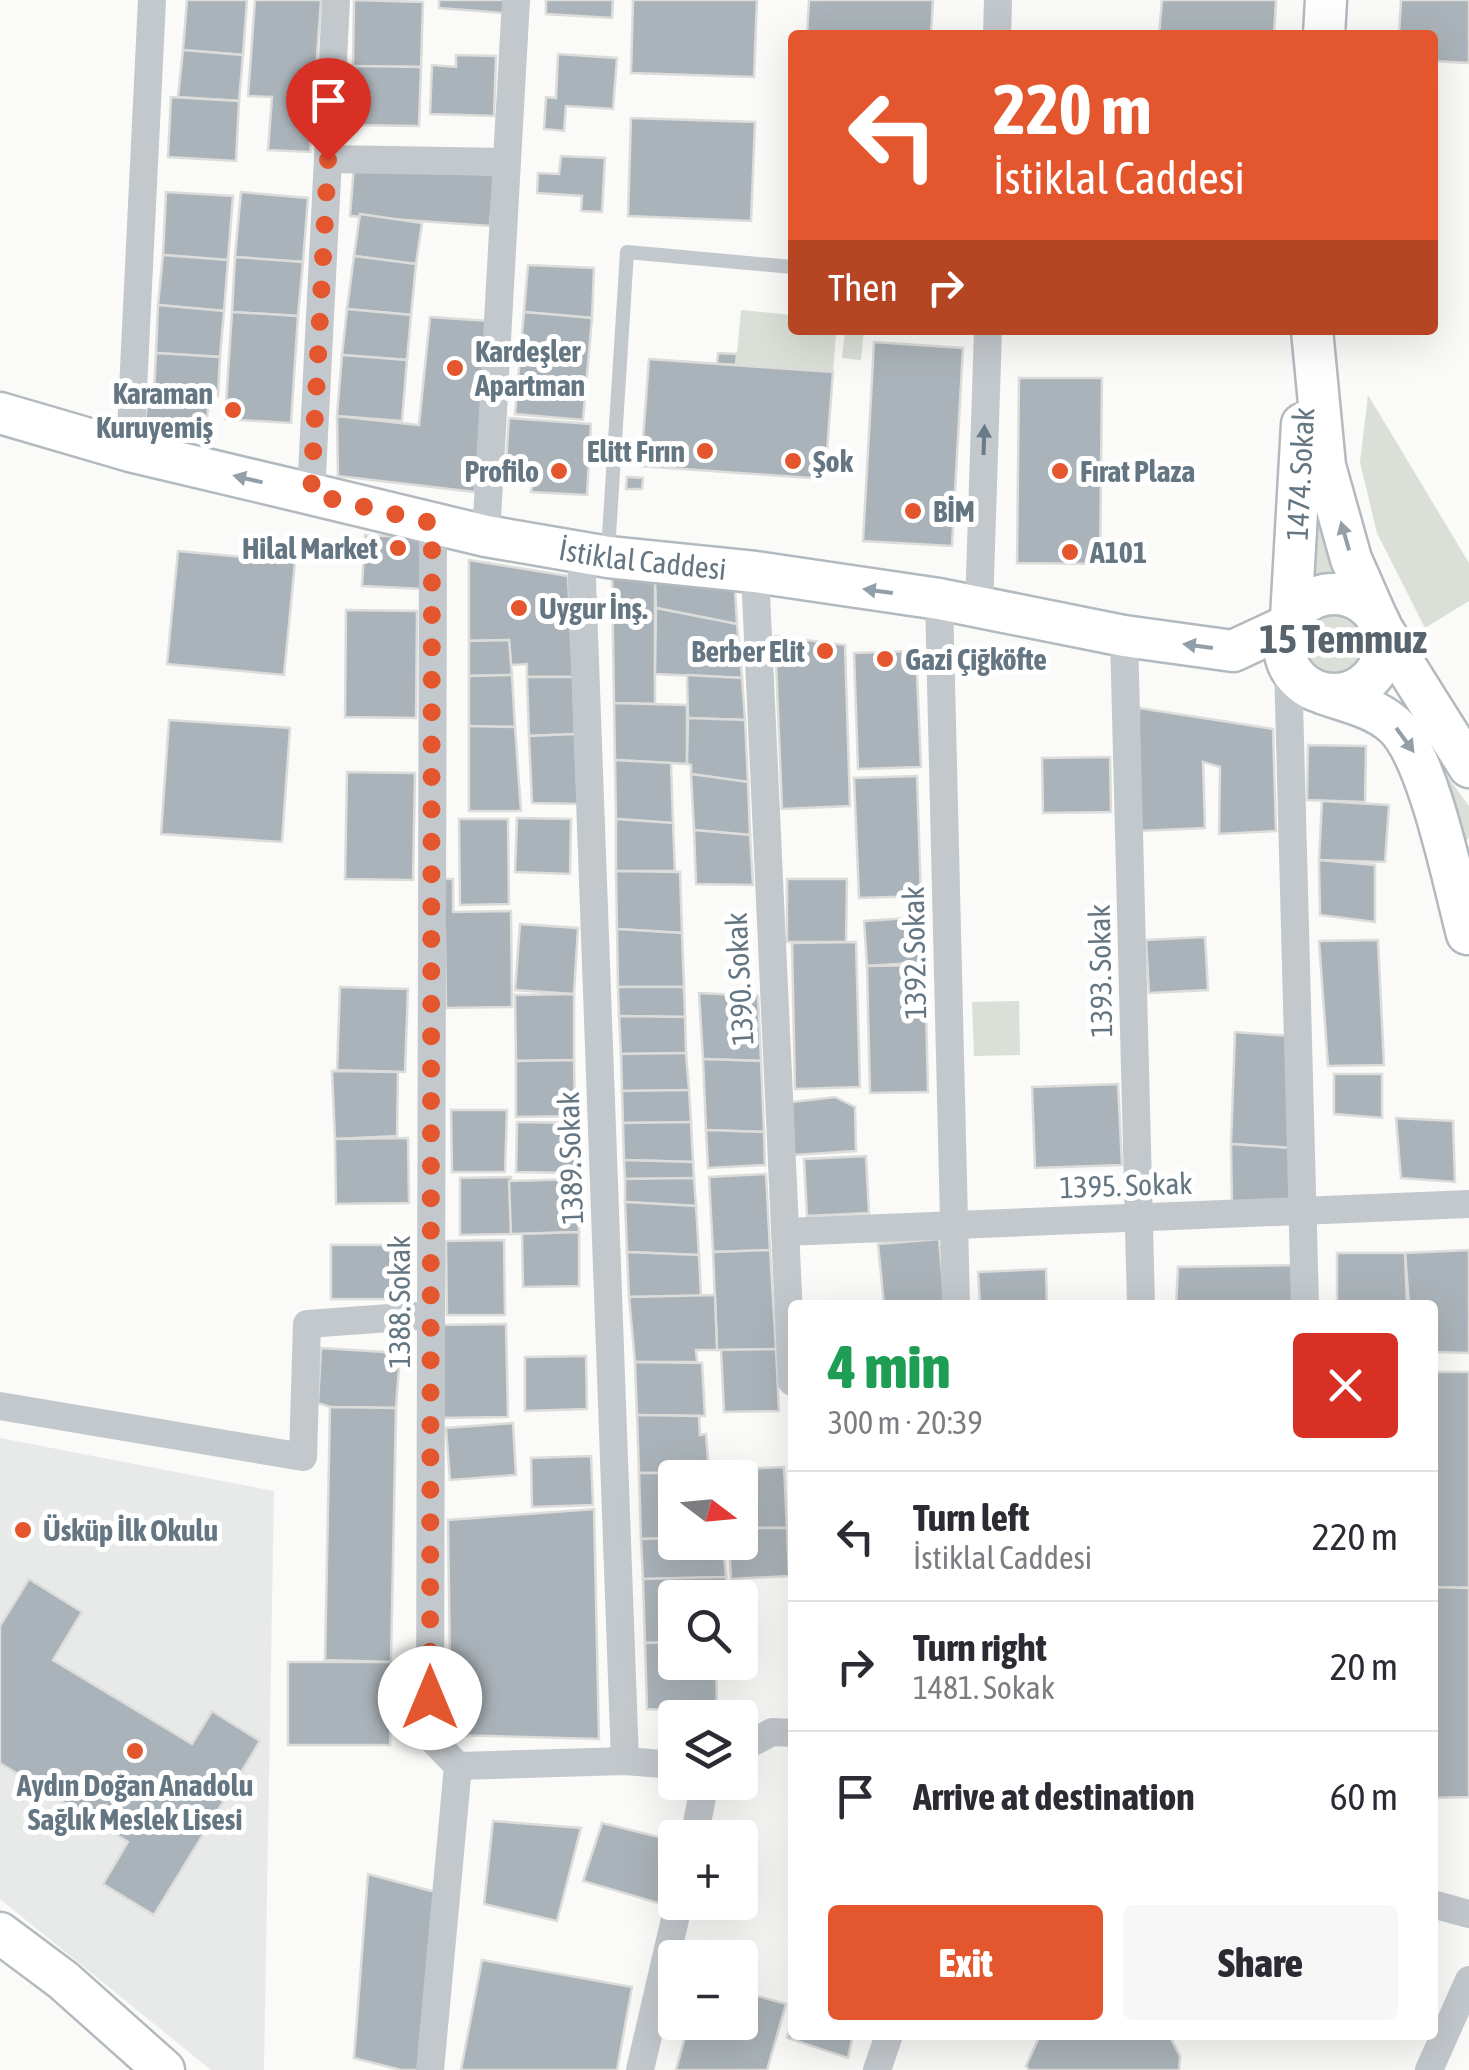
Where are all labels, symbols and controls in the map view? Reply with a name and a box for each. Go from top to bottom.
pin [286,58,371,161]
text: 220 m [993,69,1152,149]
icon: left [828,70,958,200]
icon: arrive [301,73,356,128]
text: İstiklal Caddesi [993,152,1245,204]
icon: right [918,260,973,315]
text: Then [828,266,898,309]
place label: Kardeşler Apartman [474,334,585,402]
marker: Kardeşler Apartman [444,357,466,379]
place label: Karaman Kuruyemiş [96,376,213,444]
marker: Karaman Kuruyemiş [222,399,244,421]
street label: 1474. Sokak [1280,407,1320,541]
one-way arrow [977,424,993,456]
place label: Elitt Fırın [587,434,685,468]
marker: Elitt Fırın [694,440,716,462]
place label: Şok [813,444,854,478]
marker: Şok [782,450,804,472]
place label: Profilo [464,454,539,488]
place label: Fırat Plaza [1080,454,1195,488]
marker: Profilo [548,460,570,482]
marker: Fırat Plaza [1049,460,1071,482]
one-way arrow [232,471,263,486]
place label: BİM [933,494,975,528]
marker: BİM [902,500,924,522]
one-way arrow [1336,520,1352,551]
place label: Hilal Market [242,531,378,565]
street label: İstiklal Caddesi [557,532,728,586]
place label: A101 [1089,535,1147,569]
marker: Hilal Market [387,537,409,559]
marker: A101 [1059,541,1081,563]
one-way arrow [861,582,893,598]
place label: Uygur İnş. [539,591,648,625]
marker: Uygur İnş. [508,597,530,619]
district label: 15 Temmuz [1259,616,1427,661]
place label: Berber Elit [691,634,805,668]
one-way arrow [1181,638,1213,654]
marker: Berber Elit [814,640,836,662]
place label: Gazi Çiğköfte [905,642,1047,676]
marker: Gazi Çiğköfte [874,648,896,670]
one-way arrow [1395,727,1414,753]
street label: 1392. Sokak [896,886,932,1020]
street label: 1393. Sokak [1082,904,1118,1038]
street label: 1390. Sokak [719,912,759,1046]
street label: 1389. Sokak [551,1091,589,1225]
street label: 1395. Sokak [1059,1166,1193,1204]
street label: 1388. Sokak [382,1236,416,1368]
text: 4 min [828,1332,951,1401]
button: close [1293,1333,1398,1438]
text: 300 m · 20:39 [828,1404,983,1441]
north arrow [658,1460,758,1560]
map controls [658,1460,758,2040]
text: Turn left [913,1496,1029,1539]
icon: left [828,1509,883,1564]
place label: Üsküp İlk Okulu [43,1513,218,1547]
text: 220 m [1312,1515,1398,1558]
marker: Üsküp İlk Okulu [12,1519,34,1541]
text: İstiklal Caddesi [913,1539,1092,1576]
button: search [658,1580,758,1680]
text: Turn right [913,1626,1047,1669]
icon: right [828,1639,883,1694]
text: 20 m [1330,1645,1398,1688]
position arrow [378,1646,482,1750]
text: 1481. Sokak [913,1669,1055,1706]
button: layers [658,1700,758,1800]
marker: Aydın Doğan Anadolu Sağlık Meslek Lisesi [124,1740,146,1762]
place label: Aydın Doğan Anadolu Sağlık Meslek Lisesi [16,1768,253,1836]
icon: arrive [828,1769,883,1824]
text: Arrive at destination [913,1775,1195,1818]
text: 60 m [1330,1775,1398,1818]
button: + [658,1820,758,1920]
button: Exit [828,1905,1103,2020]
button: Share [1123,1905,1398,2020]
button: − [658,1940,758,2040]

